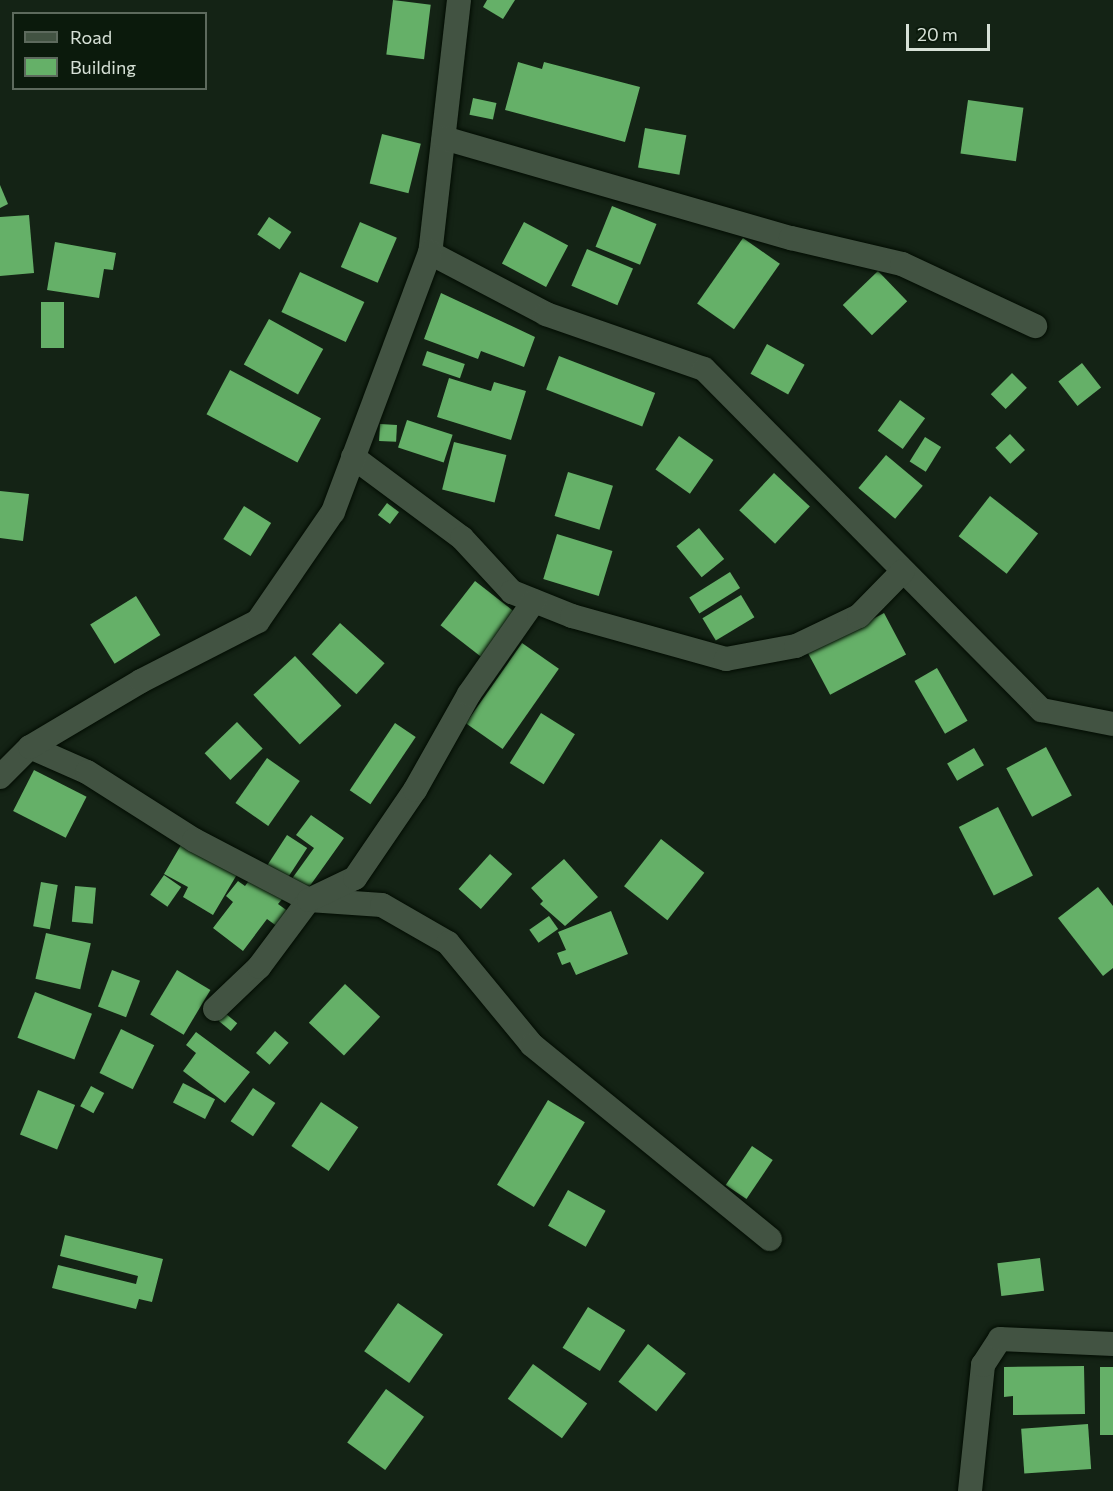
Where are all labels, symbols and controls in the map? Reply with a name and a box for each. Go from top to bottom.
legend [12,12,207,90]
scale bar [909,12,993,50]
text: 20 m [917,23,958,45]
text: Road [70,26,112,48]
text: Building [70,56,136,78]

